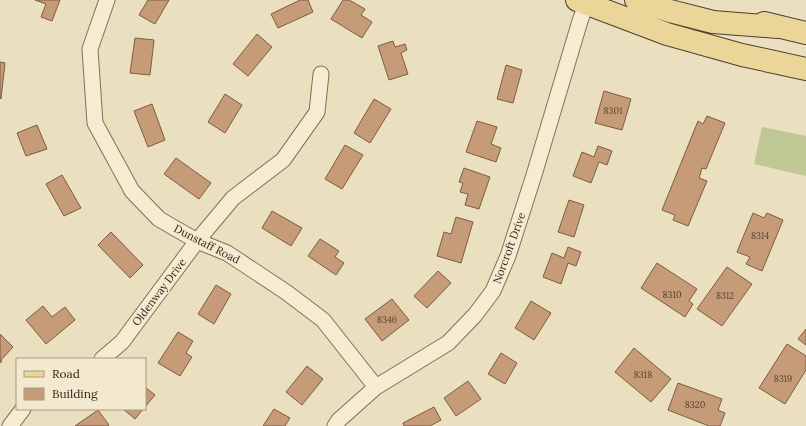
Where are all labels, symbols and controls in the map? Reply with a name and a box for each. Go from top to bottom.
house number: 8301 [604,105,622,116]
street label: Norcroft Drive [490,210,528,286]
street label: Dunstaff Road [172,221,243,267]
house number: 8314 [751,230,769,241]
street label: Oldenway Drive [129,255,189,329]
house number: 8310 [663,289,682,300]
house number: 8312 [716,290,734,301]
house number: 8346 [377,314,397,325]
legend [16,358,146,410]
text: Road [52,366,80,381]
house number: 8318 [634,369,652,380]
house number: 8319 [774,373,792,384]
text: Building [52,386,98,401]
house number: 8320 [685,399,706,410]

